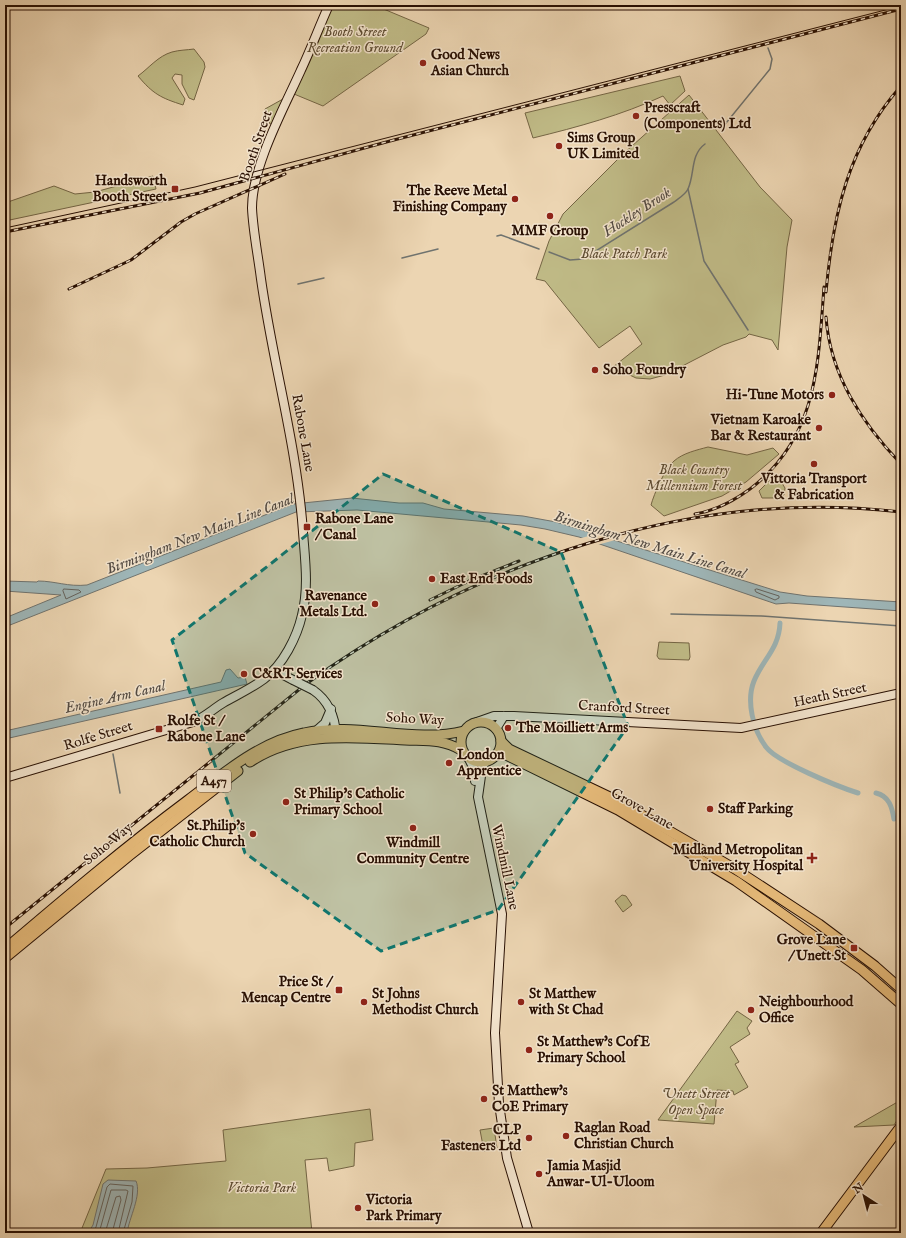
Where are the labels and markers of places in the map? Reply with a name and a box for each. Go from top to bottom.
place label: Good News Asian Church [430,46,509,80]
marker: Good News Asian Church [418,58,428,68]
place label: Presscraft (Components) Ltd [644,99,751,133]
marker: Presscraft (Components) Ltd [631,111,641,121]
place label: Sims Group UK Limited [566,129,639,163]
marker: Sims Group UK Limited [554,141,564,151]
place label: Handsworth Booth Street [93,172,168,206]
place label: The Reeve Metal Finishing Company [393,182,508,216]
marker: Handsworth Booth Street [170,184,180,194]
marker: The Reeve Metal Finishing Company [510,194,520,204]
marker: MMF Group [545,211,555,221]
place label: MMF Group [512,222,589,240]
place label: Soho Foundry [603,361,687,379]
marker: Soho Foundry [590,365,600,375]
place label: Hi-Tune Motors [726,386,824,404]
marker: Hi-Tune Motors [827,390,837,400]
place label: Vietnam Karoake Bar & Restaurant [710,411,812,445]
marker: Vietnam Karoake Bar & Restaurant [814,423,824,433]
marker: Vittoria Transport & Fabrication [809,459,819,469]
place label: Vittoria Transport & Fabrication [760,470,867,504]
place label: Rabone Lane / Canal [314,510,394,544]
marker: Rabone Lane / Canal [302,522,312,532]
place label: East End Foods [440,570,533,588]
marker: East End Foods [427,574,437,584]
place label: Ravenance Metals Ltd. [299,587,368,621]
marker: Ravenance Metals Ltd. [370,599,380,609]
place label: C&RT Services [252,665,342,683]
marker: C&RT Services [239,669,249,679]
place label: Rolfe St / Rabone Lane [167,712,246,746]
place label: The Moilliett Arms [515,719,628,737]
marker: The Moilliett Arms [503,723,513,733]
marker: Rolfe St / Rabone Lane [154,724,164,734]
place label: London Apprentice [456,746,522,780]
marker: London Apprentice [444,758,454,768]
place label: St Philip's Catholic Primary School [294,785,404,819]
marker: St Philip's Catholic Primary School [281,797,291,807]
place label: Staff Parking [718,800,794,818]
marker: Staff Parking [705,804,715,814]
place label: St.Philip's Catholic Church [149,817,246,851]
marker: Windmill Community Centre [408,823,418,833]
marker: St.Philip's Catholic Church [248,829,258,839]
place label: Windmill Community Centre [357,834,470,868]
place label: Midland Metropolitan University Hospital [673,841,804,875]
marker: Midland Metropolitan University Hospital [806,852,818,864]
place label: Grove Lane / Unett St [777,931,847,965]
marker: Grove Lane / Unett St [849,943,859,953]
place label: Price St / Mencap Centre [241,973,334,1007]
marker: Price St / Mencap Centre [334,985,344,995]
place label: St Johns Methodist Church [372,985,479,1019]
place label: St Matthew with St Chad [528,985,604,1019]
place label: Neighbourhood Office [758,993,854,1027]
marker: St Johns Methodist Church [359,997,369,1007]
marker: St Matthew with St Chad [516,997,526,1007]
marker: Neighbourhood Office [746,1005,756,1015]
place label: St Matthew's CofE Primary School [537,1033,650,1067]
marker: St Matthew's CofE Primary School [524,1045,534,1055]
place label: St Matthew's CoE Primary [492,1082,569,1116]
marker: St Matthew's CoE Primary [479,1094,489,1104]
place label: Raglan Road Christian Church [574,1119,674,1153]
place label: CLP Fasteners Ltd [441,1121,522,1155]
marker: Raglan Road Christian Church [561,1131,571,1141]
marker: CLP Fasteners Ltd [524,1133,534,1143]
place label: Jamia Masjid Anwar-Ul-Uloom [545,1157,655,1191]
marker: Jamia Masjid Anwar-Ul-Uloom [534,1169,544,1179]
place label: Victoria Park Primary [365,1191,443,1225]
marker: Victoria Park Primary [353,1203,363,1213]

